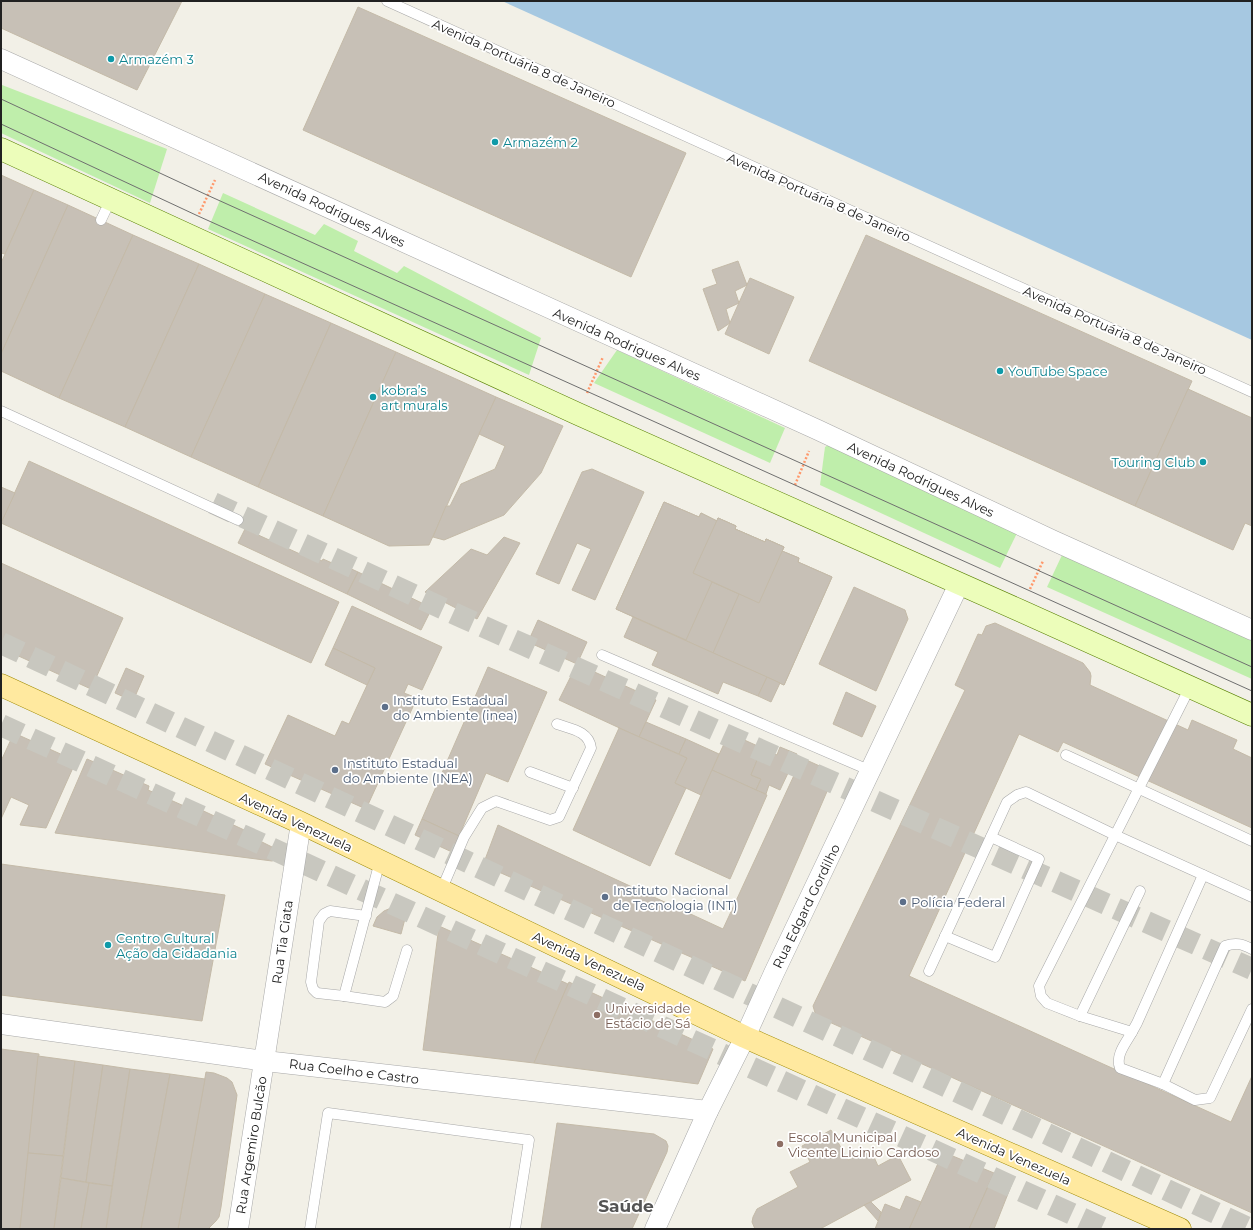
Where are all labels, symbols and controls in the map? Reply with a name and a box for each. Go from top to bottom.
street label: Avenida Portuária 8 de Janeiro [430,15,618,111]
place label: Armazém 3 [119,51,194,67]
marker: Armazém 3 [106,54,116,64]
place label: Armazém 2 [503,134,578,150]
marker: Armazém 2 [490,137,500,147]
street label: Avenida Portuária 8 de Janeiro [725,149,913,245]
street label: Avenida Rodrigues Alves [256,168,408,250]
street label: Avenida Portuária 8 de Janeiro [1021,282,1209,378]
street label: Avenida Rodrigues Alves [551,304,703,384]
place label: YouTube Space [1008,363,1108,379]
marker: YouTube Space [995,366,1005,376]
place label: kobra’s art murals [381,382,448,413]
marker: kobra’s art murals [368,392,378,402]
street label: Avenida Rodrigues Alves [845,438,997,520]
place label: Touring Club [1111,454,1195,470]
marker: Touring Club [1198,457,1208,467]
place label: Instituto Estadual do Ambiente (inea) [393,692,518,723]
marker: Instituto Estadual do Ambiente (inea) [380,702,390,712]
place label: Instituto Estadual do Ambiente (INEA) [343,755,473,786]
marker: Instituto Estadual do Ambiente (INEA) [330,765,340,775]
street label: Avenida Venezuela [237,789,355,855]
street label: Rua Edgard Gordilho [769,841,843,971]
place label: Instituto Nacional de Tecnologia (INT) [613,882,738,913]
marker: Instituto Nacional de Tecnologia (INT) [600,892,610,902]
place label: Polícia Federal [911,894,1005,910]
marker: Polícia Federal [898,897,908,907]
street label: Rua Tia Ciata [268,899,296,985]
street label: Avenida Venezuela [530,928,648,994]
place label: Centro Cultural Ação da Cidadania [116,930,237,961]
marker: Centro Cultural Ação da Cidadania [103,940,113,950]
place label: Universidade Estácio de Sá [605,1000,691,1031]
marker: Universidade Estácio de Sá [592,1010,602,1020]
street label: Rua Coelho e Castro [288,1055,420,1087]
street label: Rua Argemiro Bulcão [232,1075,270,1215]
street label: Avenida Venezuela [955,1124,1073,1188]
place label: Escola Municipal Vicente Licinio Cardoso [788,1129,939,1160]
marker: Escola Municipal Vicente Licinio Cardoso [775,1139,785,1149]
district label: Saúde [598,1196,654,1216]

